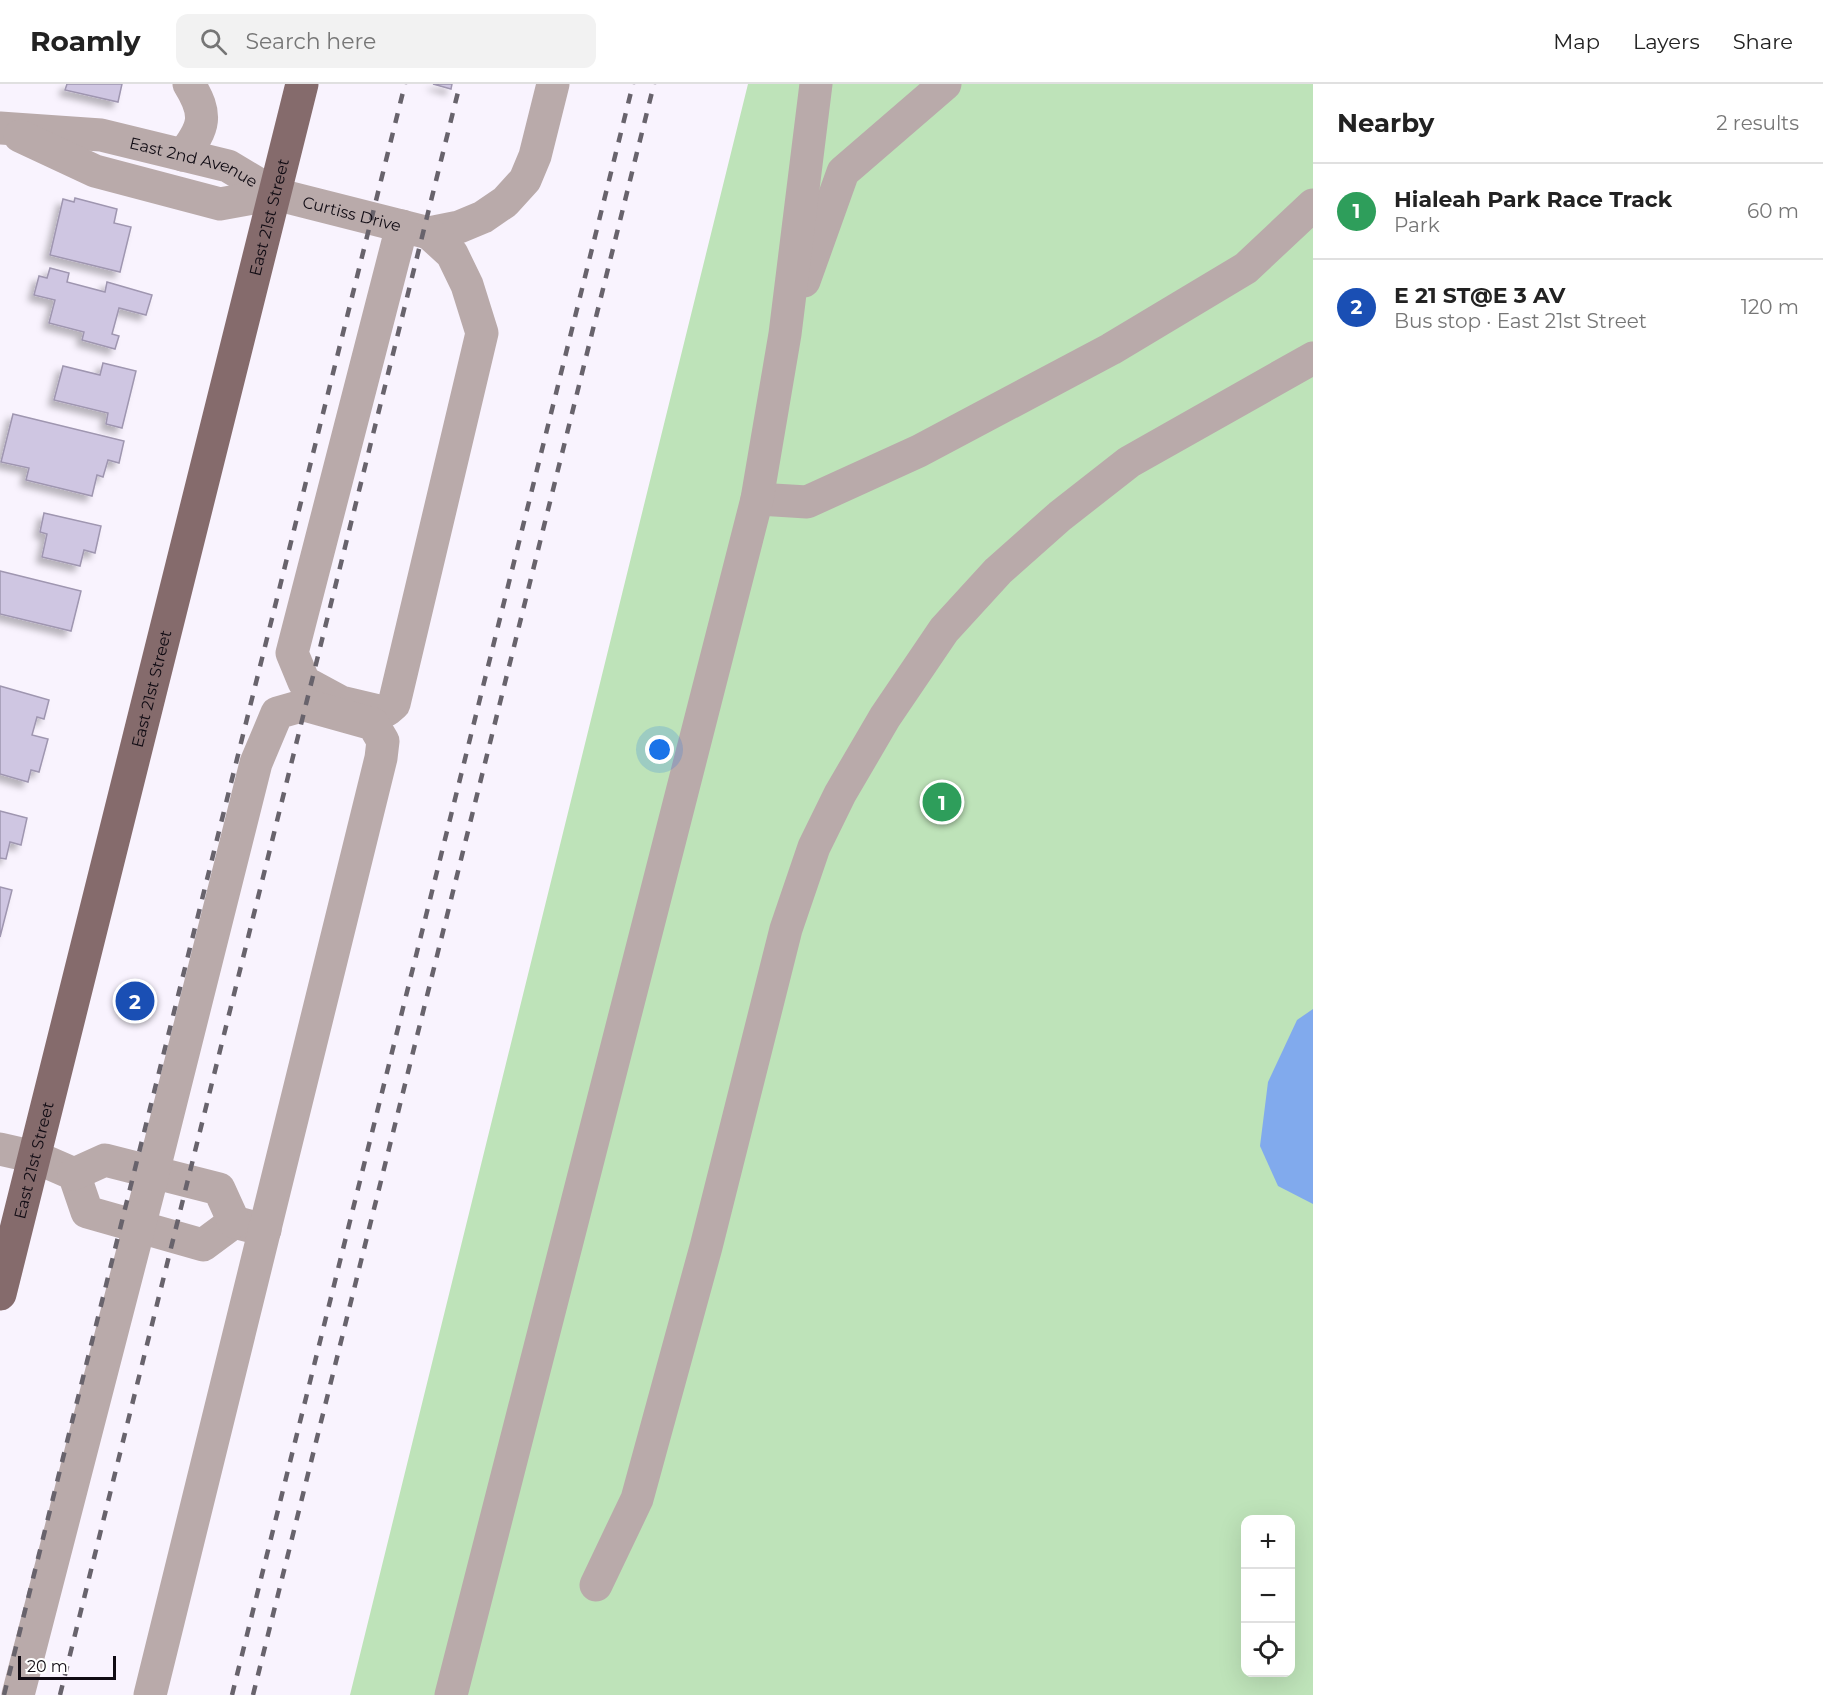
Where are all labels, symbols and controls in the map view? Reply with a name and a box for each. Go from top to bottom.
search box [176,14,596,68]
text: Roamly [30,24,140,58]
icon: search [197,25,230,58]
text: Search here [245,28,376,55]
text: Map [1553,29,1600,54]
text: Layers [1633,29,1700,54]
text: Share [1733,29,1793,54]
text: Nearby [1337,107,1434,139]
text: 2 results [1716,111,1799,135]
street label: East 2nd Avenue [128,133,261,191]
street label: East 21st Street [245,156,293,278]
text: Hialeah Park Race Track [1394,186,1672,213]
street label: Curtiss Drive [300,192,403,236]
text: 1 [1353,199,1360,223]
text: 60 m [1747,199,1799,223]
text: Park [1394,213,1440,237]
text: E 21 ST@E 3 AV [1394,282,1565,309]
text: 2 [1351,295,1362,319]
text: 120 m [1741,295,1799,319]
text: Bus stop · East 21st Street [1394,309,1647,333]
street label: East 21st Street [128,628,176,749]
your location [645,735,674,764]
pin: 1 [922,780,962,824]
pin: 2 [116,978,154,1024]
street label: East 21st Street [10,1099,58,1221]
map controls [1241,1515,1295,1677]
button: + [1241,1515,1295,1569]
button: − [1241,1569,1295,1623]
button: locate [1241,1623,1295,1677]
scale bar [18,1653,116,1680]
text: 20 m [27,1657,68,1676]

